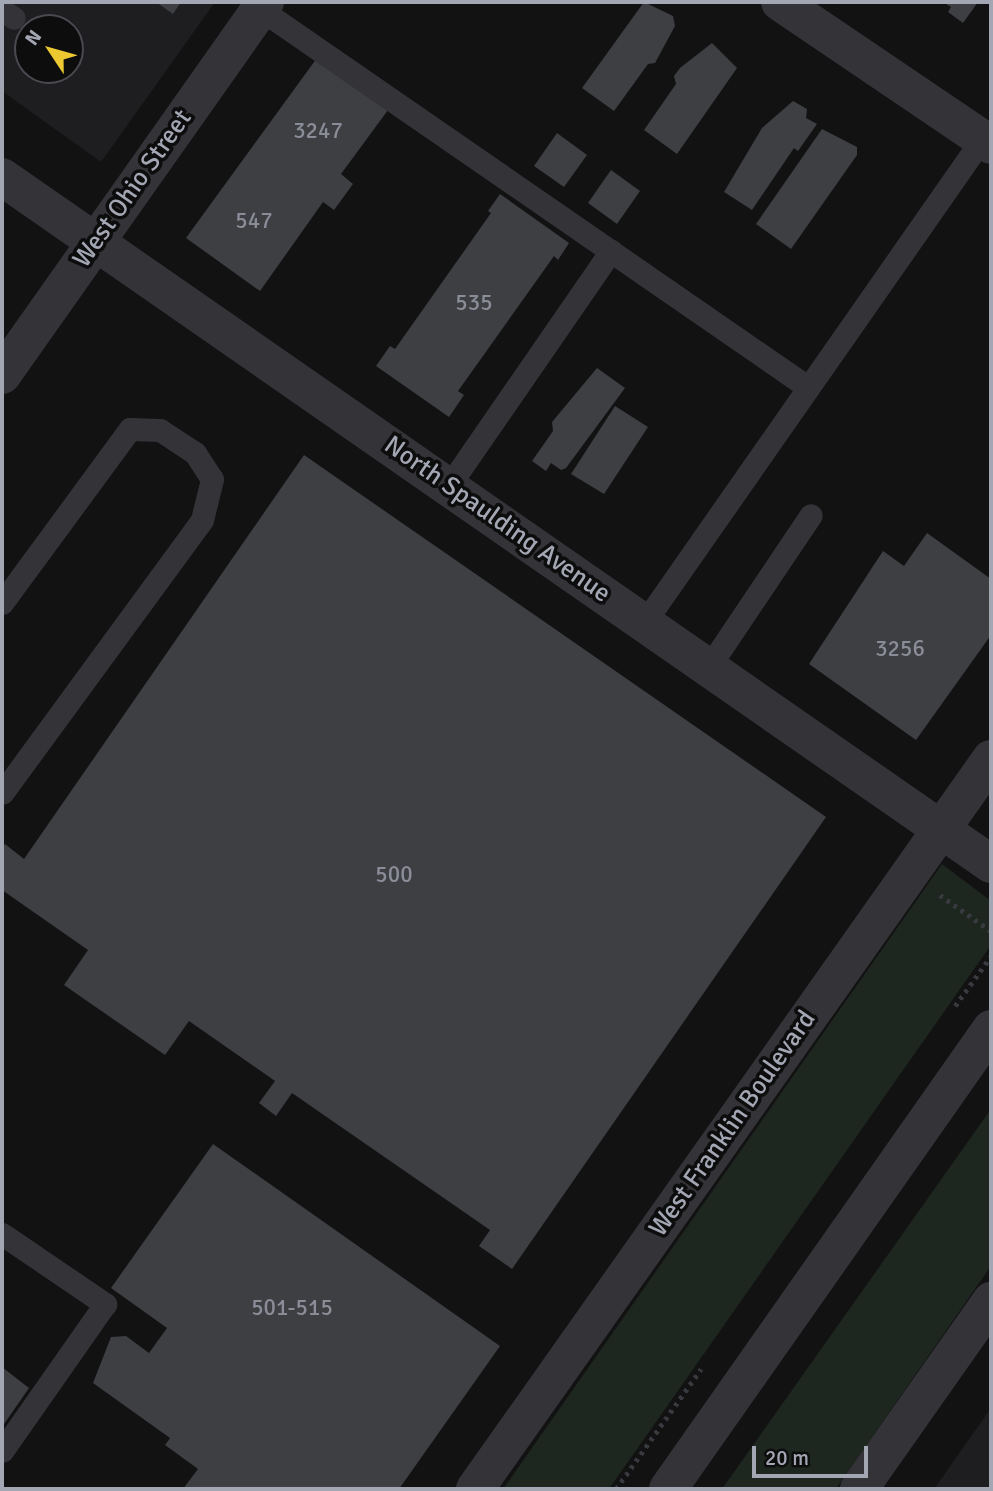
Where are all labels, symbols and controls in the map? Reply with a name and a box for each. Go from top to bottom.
north arrow [14,14,84,84]
text: N [20,25,47,50]
street label: West Ohio Street [67,104,199,274]
house number: 3247 [293,117,343,145]
house number: 547 [235,207,273,235]
house number: 535 [455,289,493,317]
street label: North Spaulding Avenue [378,430,616,610]
house number: 3256 [875,635,925,663]
house number: 500 [375,861,413,889]
street label: West Franklin Boulevard [643,1005,823,1243]
house number: 501-515 [251,1294,333,1322]
scale bar [755,1432,870,1476]
text: 20 m [765,1445,809,1471]

